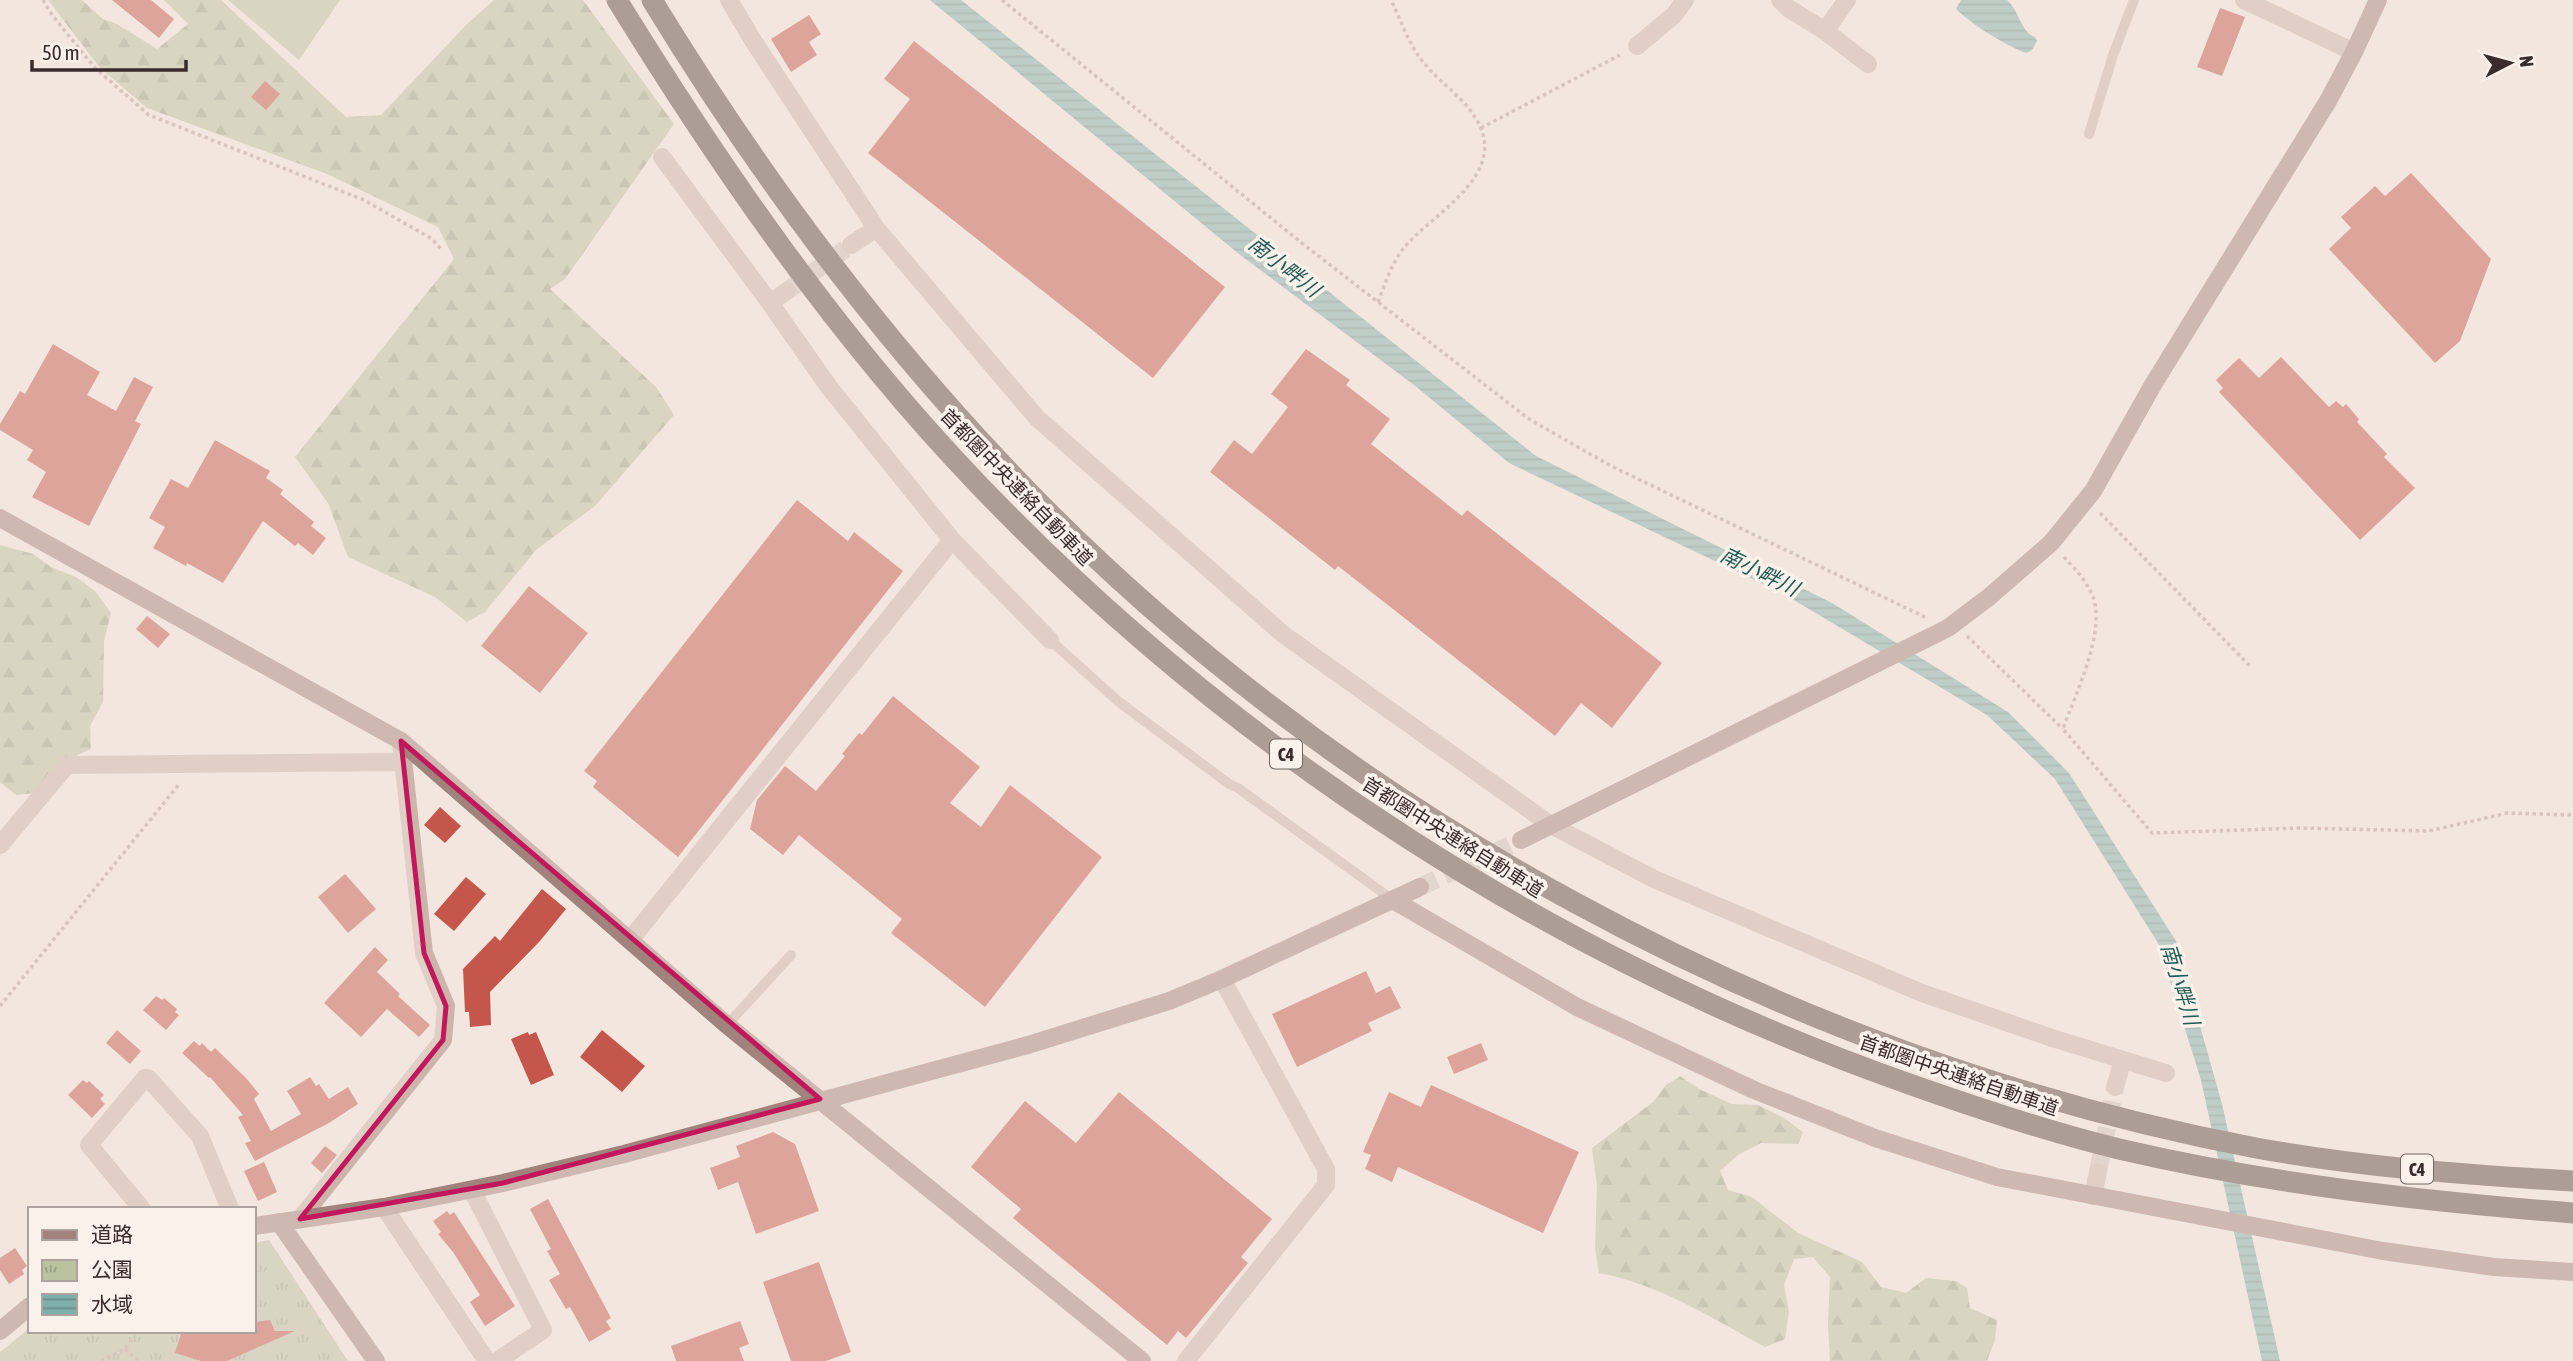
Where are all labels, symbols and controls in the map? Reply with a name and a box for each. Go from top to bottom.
scale bar [32,28,186,72]
north arrow [2475,28,2545,98]
text: 50 m [42,40,80,64]
text: N [2515,54,2538,68]
water label: 南小畔川 [1245,231,1327,303]
street label: 首都圏中央連絡自動車道 [936,404,1098,570]
water label: 南小畔川 [1717,542,1805,601]
road number: C4 [1270,740,1302,768]
street label: 首都圏中央連絡自動車道 [1359,772,1547,902]
water label: 南小畔川 [2157,940,2205,1030]
street label: 首都圏中央連絡自動車道 [1857,1031,2061,1119]
road number: C4 [2401,1154,2433,1184]
legend [28,1207,256,1333]
text: 道路 [91,1222,133,1246]
text: 公園 [91,1257,133,1281]
text: 水域 [91,1292,133,1316]

